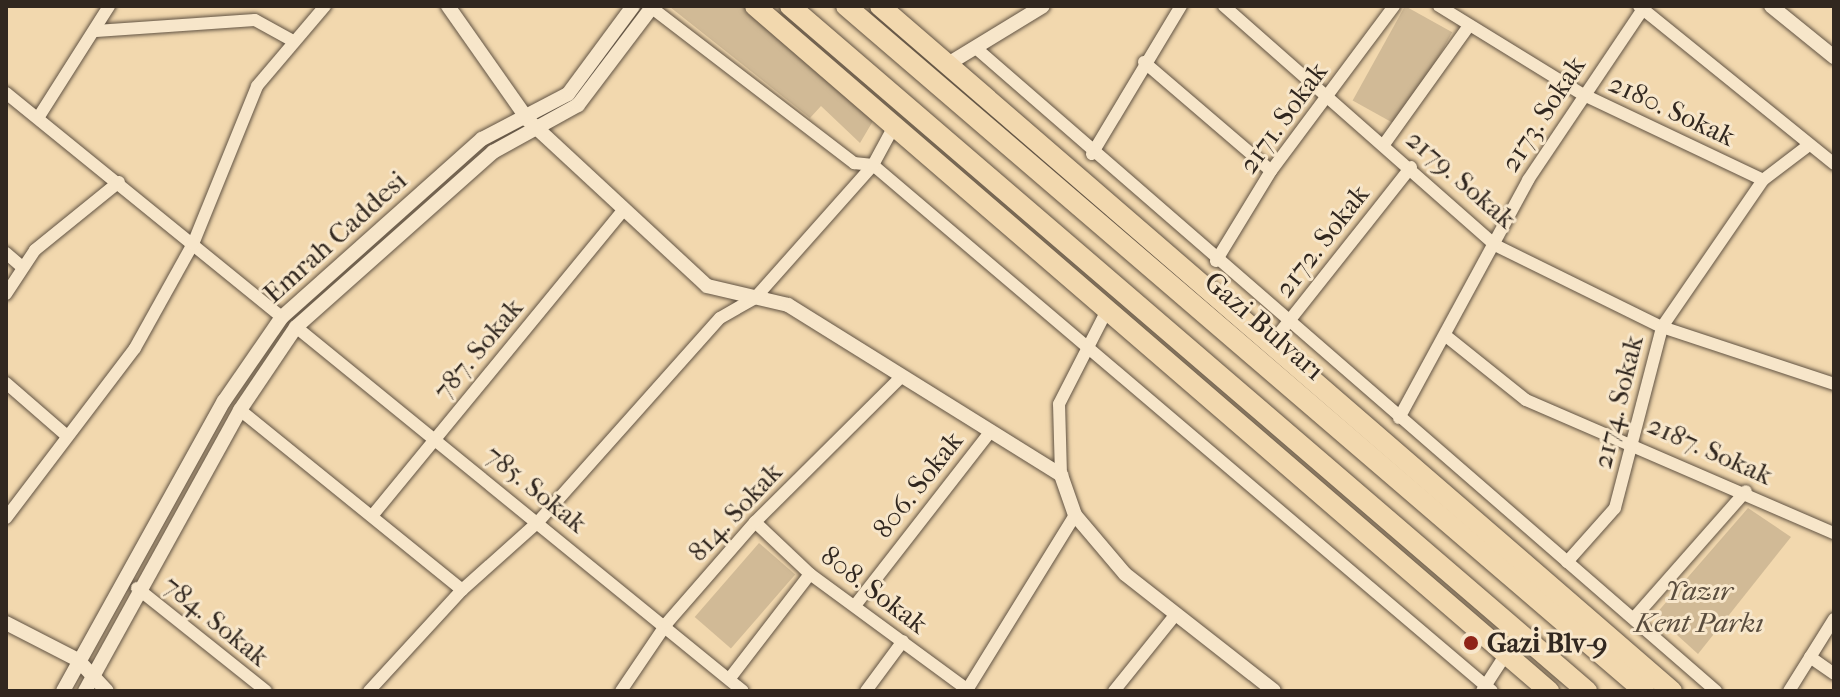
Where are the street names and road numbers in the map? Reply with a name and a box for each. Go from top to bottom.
street label: 2173. Sokak [1493,50,1593,178]
street label: 2171. Sokak [1231,56,1335,180]
street label: 2180. Sokak [1604,66,1740,154]
street label: 2179. Sokak [1399,122,1523,236]
street label: Emrah Caddesi [256,164,414,310]
street label: 2172. Sokak [1268,178,1376,304]
street label: Gazi Bulvarı [1197,265,1331,387]
street label: 787. Sokak [426,291,530,407]
street label: 2174. Sokak [1585,332,1651,472]
street label: 2187. Sokak [1642,408,1778,492]
street label: 806. Sokak [866,425,970,545]
street label: 785. Sokak [478,438,594,540]
street label: 814. Sokak [681,456,789,568]
street label: 808. Sokak [814,539,934,641]
street label: 784. Sokak [156,568,276,674]

